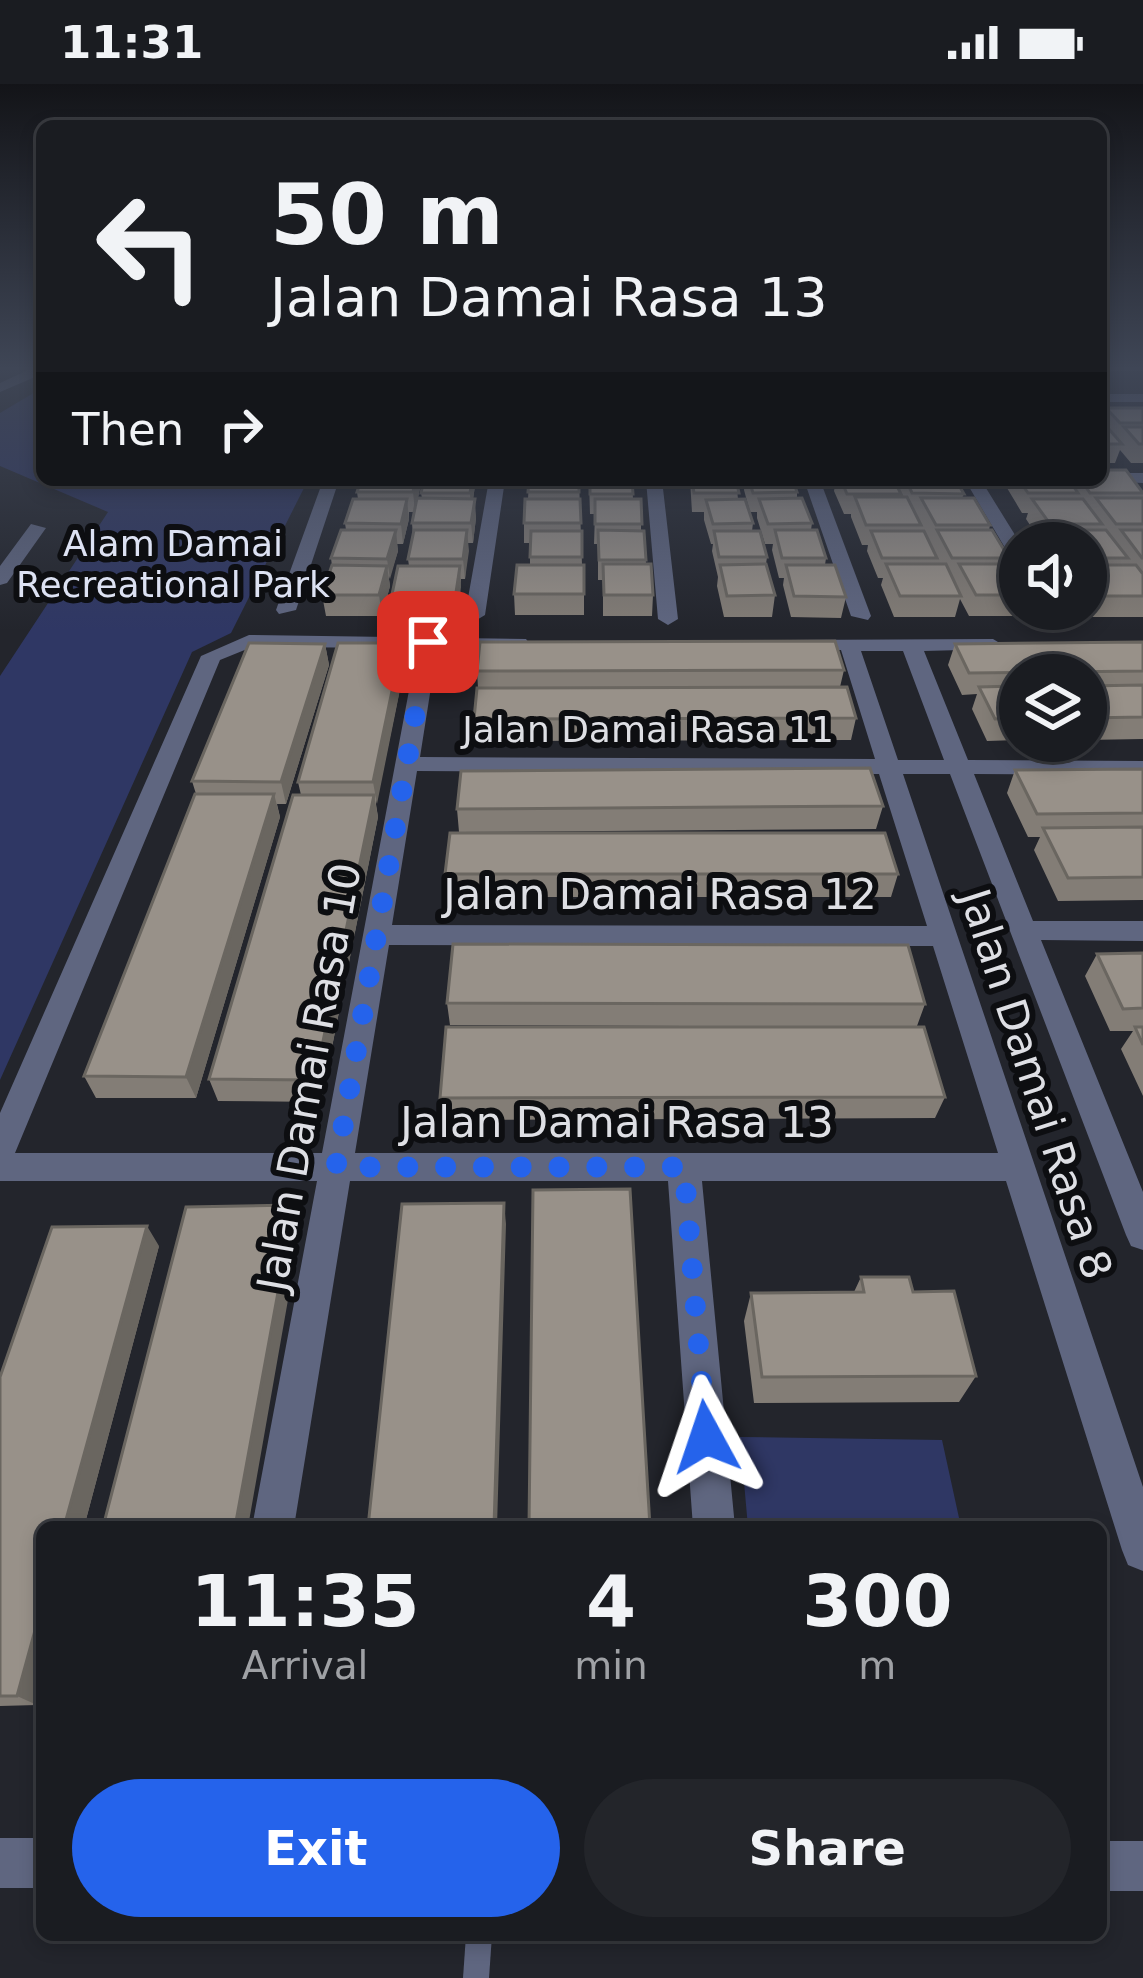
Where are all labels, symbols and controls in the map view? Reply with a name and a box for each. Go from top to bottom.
text: 11:31 [60,16,203,69]
text: 50 m [270,166,504,264]
icon: left [72,168,228,324]
text: Jalan Damai Rasa 13 [270,266,828,329]
icon: right [208,396,274,462]
text: Then [72,403,184,456]
map controls [999,522,1107,762]
button: sound [999,522,1107,630]
park label: Alam Damai Recreational Park [16,523,330,605]
pin [377,591,479,693]
icon: arrive [395,609,461,675]
button: layers [999,654,1107,762]
street label: Jalan Damai Rasa 11 [460,709,834,750]
street label: Jalan Damai Rasa 10 [247,859,371,1298]
street label: Jalan Damai Rasa 12 [440,870,877,919]
street label: Jalan Damai Rasa 8 [949,880,1122,1285]
street label: Jalan Damai Rasa 13 [397,1098,834,1147]
position arrow [643,1374,769,1500]
text: 11:35 [190,1559,420,1643]
text: 4 [586,1559,636,1643]
text: 300 [802,1559,952,1643]
text: Arrival [242,1643,368,1688]
text: min [574,1643,648,1688]
text: m [858,1643,896,1688]
button: Exit [72,1779,560,1917]
button: Share [584,1779,1071,1917]

